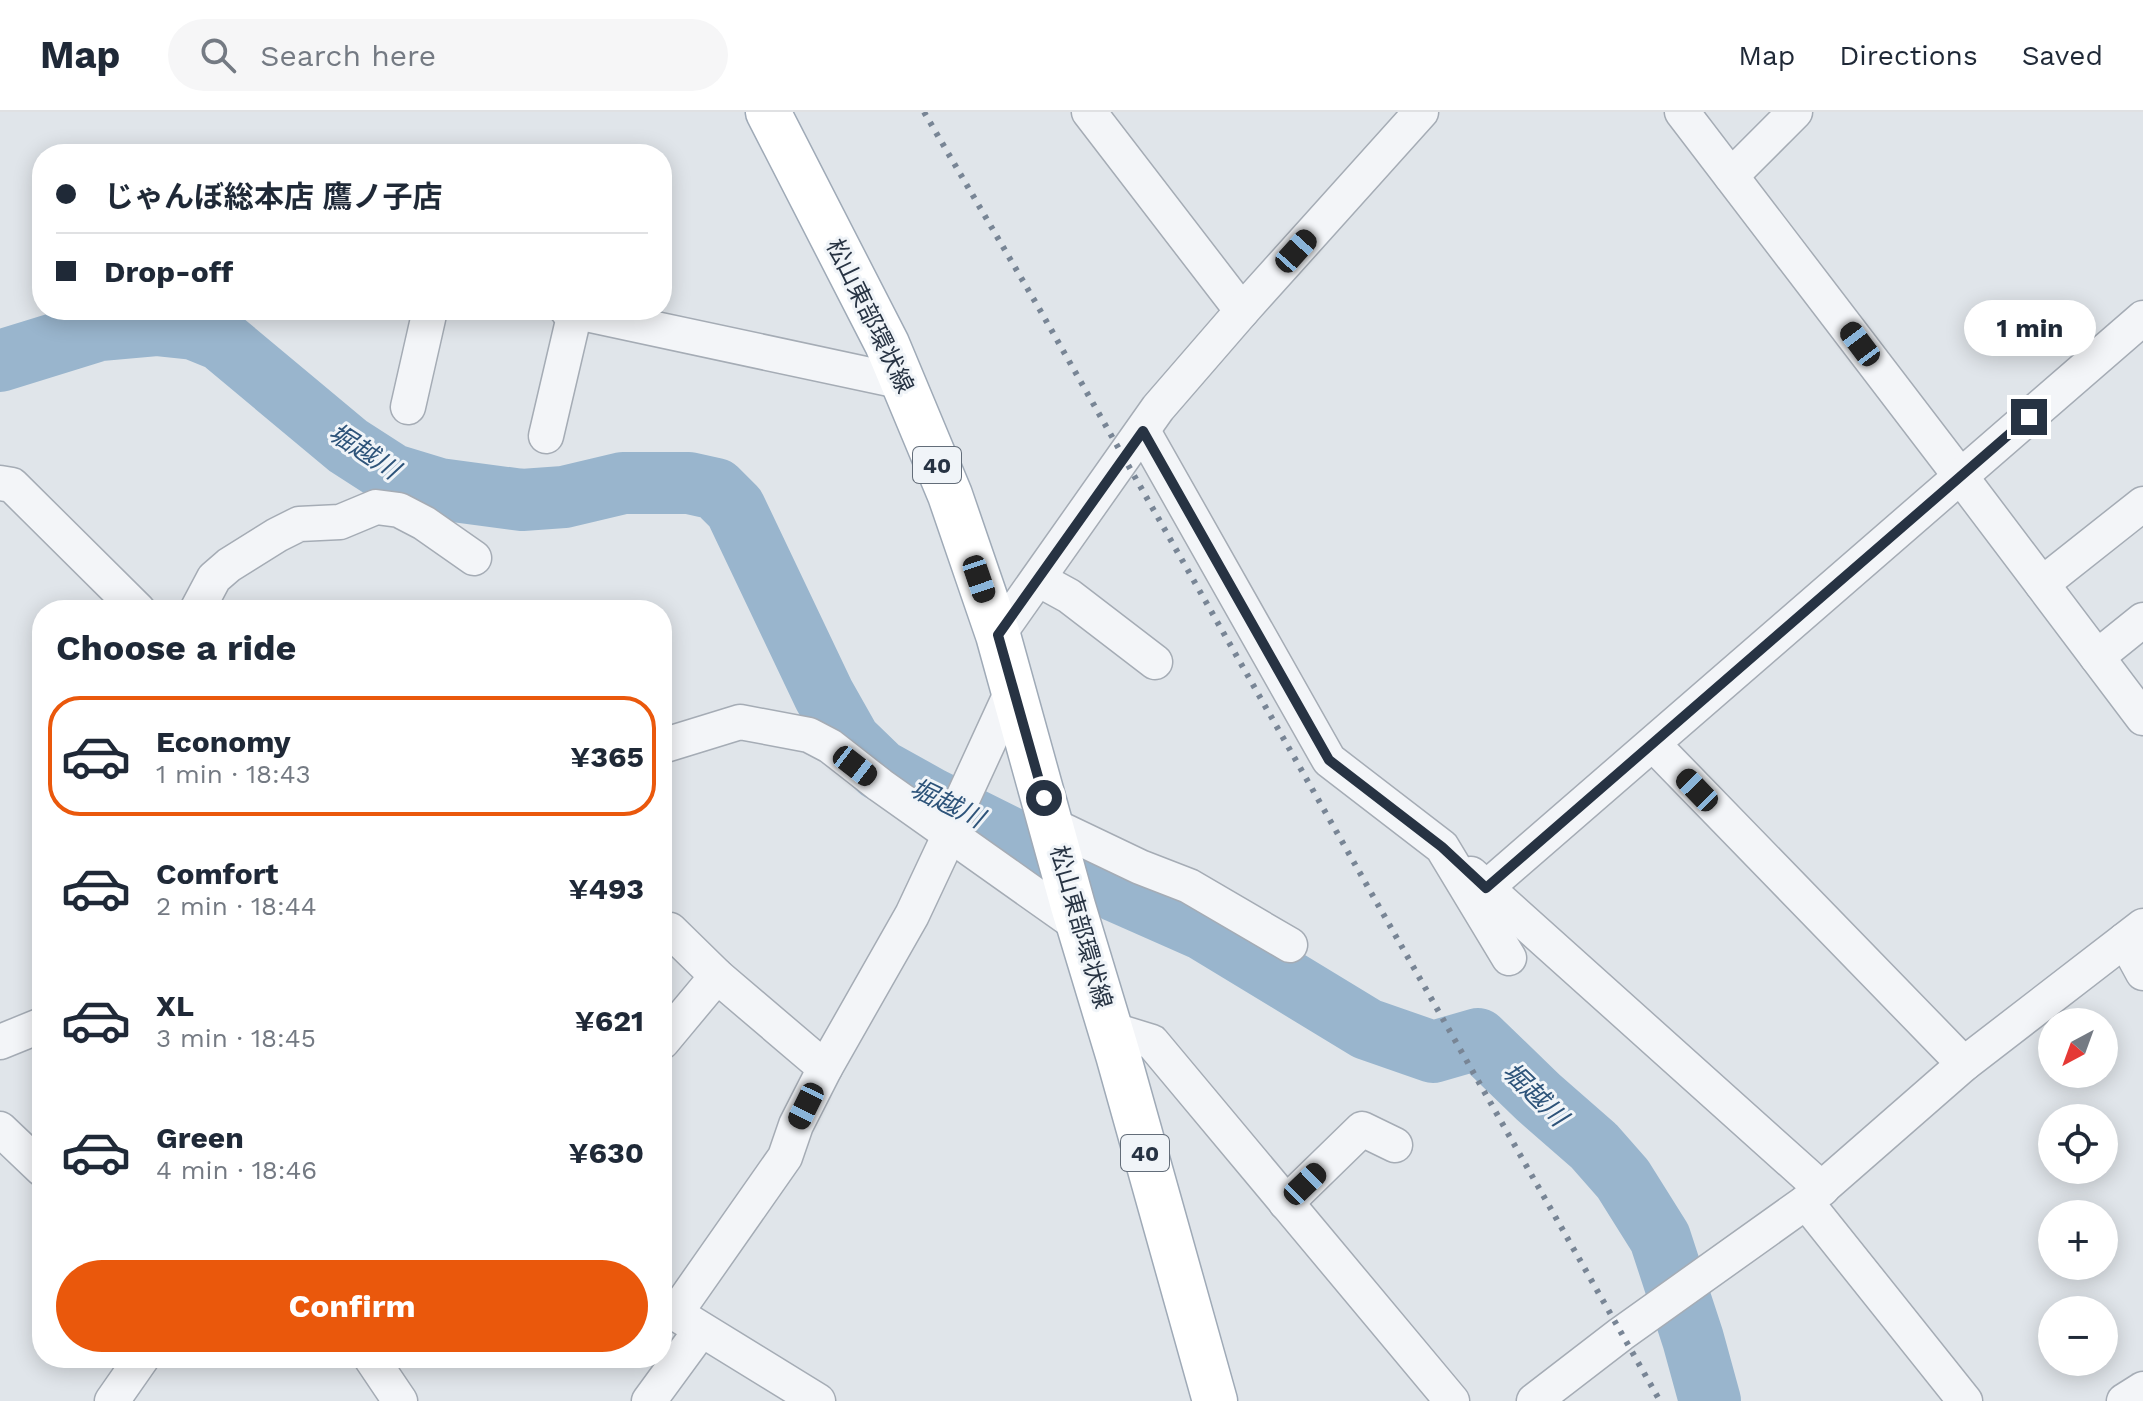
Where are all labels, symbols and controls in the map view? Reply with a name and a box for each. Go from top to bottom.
search box [168,19,728,91]
text: Map [40,33,120,77]
icon: search [196,33,240,77]
text: Search here [260,38,436,73]
text: Map [1738,39,1795,72]
text: Directions [1839,39,1978,72]
text: Saved [2022,39,2103,72]
text: じゃんぼ総本店 鷹ノ子店 [104,179,443,214]
car [1271,225,1321,277]
street label: 松山東部環状線 [821,234,919,398]
text: Drop-off [104,254,233,289]
callout: 1 min [1963,301,2095,357]
text: 1 min [1997,313,2063,343]
car [1836,318,1884,370]
route end [2011,399,2047,435]
water label: 堀越川 [323,417,407,486]
road number: 40 [913,447,961,483]
car [960,552,998,606]
text: Choose a ride [56,627,296,669]
icon: car [60,720,132,792]
text: Economy [156,724,291,759]
text: ¥365 [570,739,644,774]
car [829,742,881,790]
text: 1 min · 18:43 [156,759,311,789]
car [1672,764,1722,816]
water label: 堀越川 [905,772,991,835]
route start [1026,780,1062,816]
street label: 松山東部環状線 [1044,842,1118,1012]
icon: car [60,852,132,924]
text: Comfort [156,856,278,891]
text: ¥493 [569,871,644,906]
text: 2 min · 18:44 [156,891,317,921]
icon: car [60,984,132,1056]
text: XL [156,988,194,1023]
text: ¥621 [575,1003,644,1038]
north arrow [2038,1008,2118,1088]
map controls [2038,1008,2118,1376]
text: 3 min · 18:45 [156,1023,316,1053]
water label: 堀越川 [1497,1056,1576,1134]
car [785,1079,827,1133]
button: locate [2038,1104,2118,1184]
icon: car [60,1116,132,1188]
text: Green [156,1120,244,1155]
text: ¥630 [568,1135,644,1170]
road number: 40 [1121,1135,1169,1171]
text: 4 min · 18:46 [156,1155,317,1185]
car [1279,1159,1331,1209]
button: + [2038,1200,2118,1280]
button: Confirm [56,1260,648,1352]
button: − [2038,1296,2118,1376]

